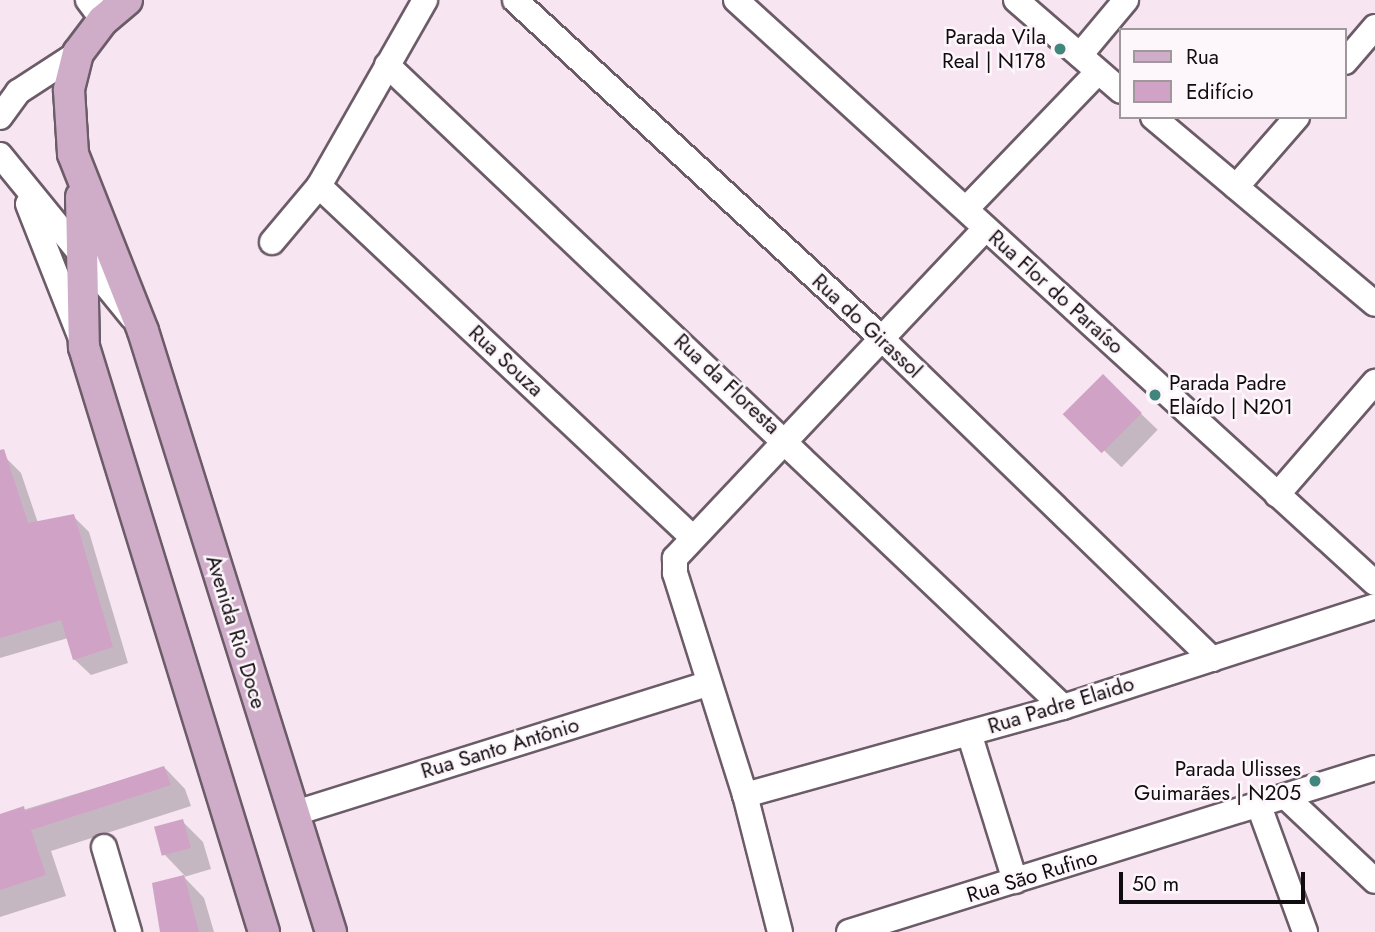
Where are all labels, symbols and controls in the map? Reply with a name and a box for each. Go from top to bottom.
place label: Parada Vila Real | N178 [942,24,1046,74]
legend [1120,28,1347,119]
marker: Parada Vila Real | N178 [1052,41,1068,57]
text: Rua [1186,42,1219,72]
text: Edifício [1186,77,1253,107]
street label: Rua Flor do Paraíso [983,225,1129,359]
street label: Rua do Girassol [807,269,927,383]
street label: Rua Souza [463,320,549,402]
street label: Rua da Floresta [669,329,785,439]
place label: Parada Padre Elaído | N201 [1169,370,1293,420]
marker: Parada Padre Elaído | N201 [1147,387,1163,403]
street label: Avenida Rio Doce [201,552,271,712]
street label: Rua Padre Elaido [985,671,1137,739]
street label: Rua Santo Antônio [418,712,582,784]
place label: Parada Ulisses Guimarães | N205 [1134,756,1301,806]
marker: Parada Ulisses Guimarães | N205 [1307,773,1323,789]
street label: Rua São Rufino [964,844,1100,908]
scale bar [1123,858,1308,902]
text: 50 m [1132,869,1179,899]

